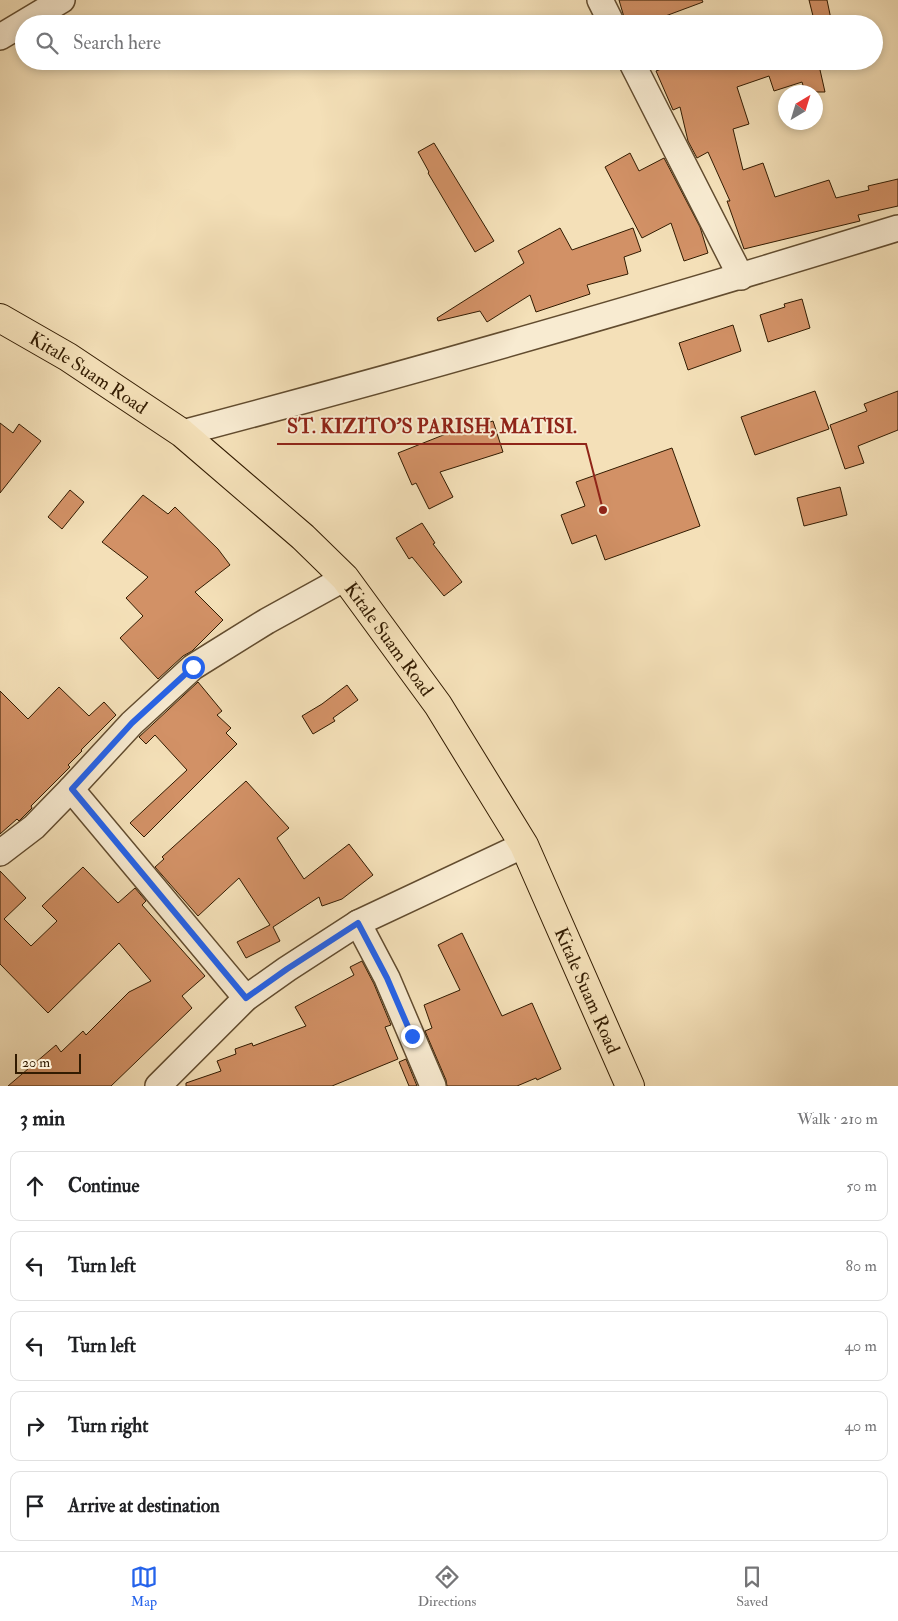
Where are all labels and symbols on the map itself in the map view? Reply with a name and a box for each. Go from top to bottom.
north arrow [778,85,823,130]
street label: Kitale Suam Road [25,326,152,420]
callout: ST. KIZITO'S PARISH, MATISI. [277,409,586,444]
text: ST. KIZITO'S PARISH, MATISI. [287,414,577,439]
street label: Kitale Suam Road [339,578,439,702]
route start [182,656,205,679]
street label: Kitale Suam Road [549,924,625,1058]
route end [401,1025,424,1048]
scale bar [15,1051,81,1074]

